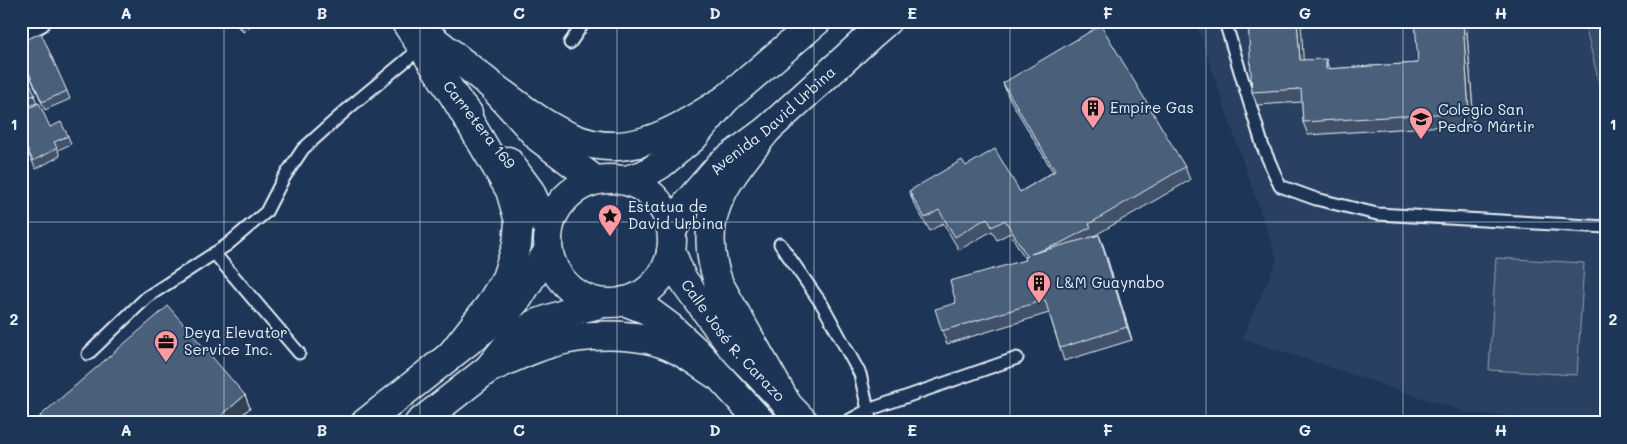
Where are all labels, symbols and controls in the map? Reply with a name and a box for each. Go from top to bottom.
text: A [120,2,132,23]
text: B [317,2,327,23]
text: C [513,2,525,23]
text: D [709,2,721,23]
text: E [907,2,917,23]
text: F [1103,2,1113,23]
text: G [1299,2,1311,23]
text: H [1495,2,1507,23]
street label: Avenida David Urbina [705,61,839,179]
street label: Carretera 169 [439,76,521,173]
building icon: Empire Gas [1080,95,1106,129]
place label: Empire Gas [1110,97,1194,117]
place label: Colegio San Pedro Mártir [1438,99,1535,136]
school or university icon: Colegio San Pedro Mártir [1408,106,1434,140]
text: 1 [10,113,18,134]
text: 1 [1609,113,1617,134]
place label: Estatua de David Urbina [628,196,724,233]
place icon: Estatua de David Urbina [597,203,623,237]
building icon: L&M Guaynabo [1026,270,1052,304]
place label: L&M Guaynabo [1056,272,1164,292]
street label: Calle José R. Carazo [677,275,790,405]
text: 2 [10,308,19,329]
text: 2 [1609,308,1618,329]
place label: Deya Elevator Service Inc. [184,322,288,359]
office icon: Deya Elevator Service Inc. [153,329,179,363]
text: A [120,419,132,440]
text: B [317,419,327,440]
text: C [513,419,525,440]
text: D [709,419,721,440]
text: E [907,419,917,440]
text: F [1103,419,1113,440]
text: G [1299,419,1311,440]
text: H [1495,419,1507,440]

